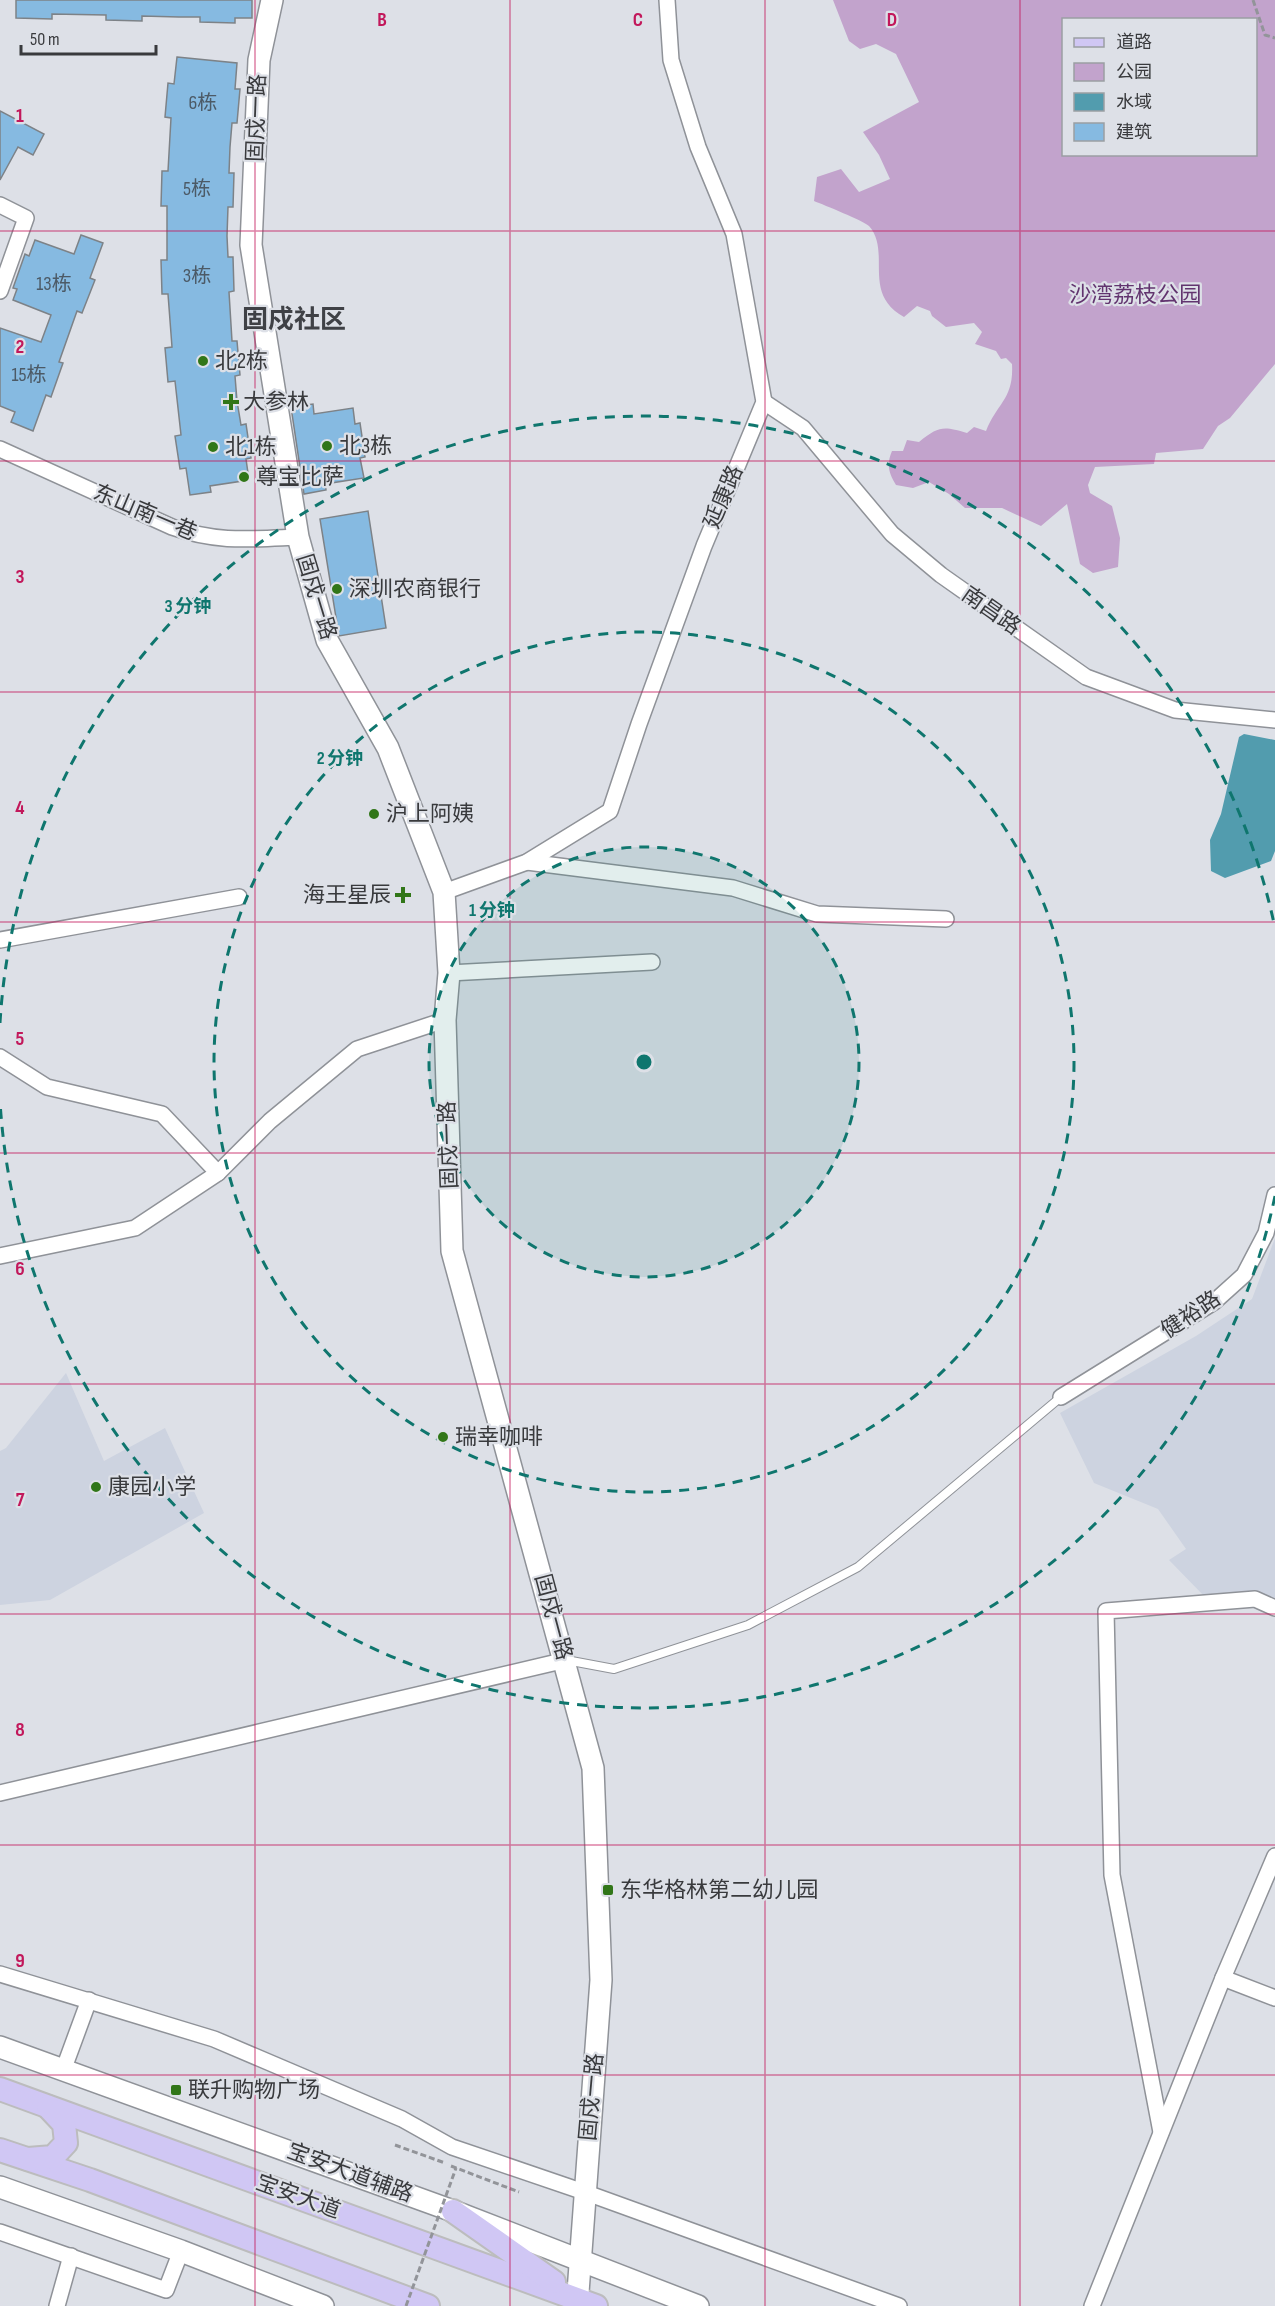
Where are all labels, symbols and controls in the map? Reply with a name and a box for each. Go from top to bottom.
text: B [377,8,387,32]
text: C [633,8,643,32]
text: D [887,8,897,32]
scale bar [21,18,156,56]
legend [1062,18,1257,156]
text: 50 m [30,29,60,50]
text: 道路 [1116,32,1152,53]
text: 公园 [1116,62,1152,83]
street label: 固戍一路 [242,74,272,162]
house number: 6栋 [189,91,217,115]
text: 水域 [1116,92,1152,113]
text: 1 [16,104,24,128]
text: 建筑 [1116,122,1152,143]
house number: 5栋 [183,177,211,201]
house number: 3栋 [183,264,211,288]
house number: 13栋 [36,272,72,296]
park label: 沙湾荔枝公园 [1069,282,1201,309]
district label: 固戍社区 [242,305,346,336]
text: 2 [16,335,24,359]
place label: 北2栋 [215,348,268,375]
marker: 北2栋 [196,354,210,368]
house number: 15栋 [11,363,47,387]
place label: 大参林 [243,389,309,416]
marker: 大参林 [224,395,238,409]
place label: 北3栋 [339,433,392,460]
place label: 北1栋 [225,434,277,461]
marker: 北3栋 [320,439,334,453]
marker: 北1栋 [206,440,220,454]
street label: 延康路 [699,461,749,533]
place label: 尊宝比萨 [256,464,344,491]
marker: 尊宝比萨 [237,470,251,484]
street label: 东山南一巷 [89,479,201,547]
street label: 固戍一路 [290,551,342,643]
text: 3 [16,565,25,589]
place label: 深圳农商银行 [349,576,481,603]
street label: 南昌路 [956,581,1026,641]
marker: 深圳农商银行 [330,582,344,596]
text: 3 分钟 [165,596,211,617]
text: 2 分钟 [317,748,363,769]
text: 4 [15,796,25,820]
place label: 沪上阿姨 [386,801,474,828]
marker: 沪上阿姨 [367,807,381,821]
place label: 海王星辰 [303,882,391,909]
marker: 海王星辰 [396,888,410,902]
text: 1 分钟 [469,900,515,921]
text: 5 [16,1027,25,1051]
centre of rings [634,1052,654,1072]
street label: 固戍一路 [434,1101,464,1189]
text: 6 [15,1257,25,1281]
street label: 健裕路 [1156,1285,1226,1345]
place label: 瑞幸咖啡 [455,1424,543,1451]
marker: 瑞幸咖啡 [436,1430,450,1444]
place label: 康园小学 [108,1474,196,1501]
marker: 康园小学 [89,1480,103,1494]
text: 7 [16,1488,25,1512]
street label: 固戍一路 [529,1571,577,1663]
text: 8 [15,1718,25,1742]
place label: 东华格林第二幼儿园 [620,1877,818,1904]
marker: 东华格林第二幼儿园 [601,1883,615,1897]
text: 9 [15,1949,25,1973]
street label: 固戍一路 [575,2052,609,2142]
place label: 联升购物广场 [188,2077,320,2104]
marker: 联升购物广场 [169,2083,183,2097]
street label: 宝安大道辅路 [283,2138,417,2208]
street label: 宝安大道 [252,2170,344,2224]

